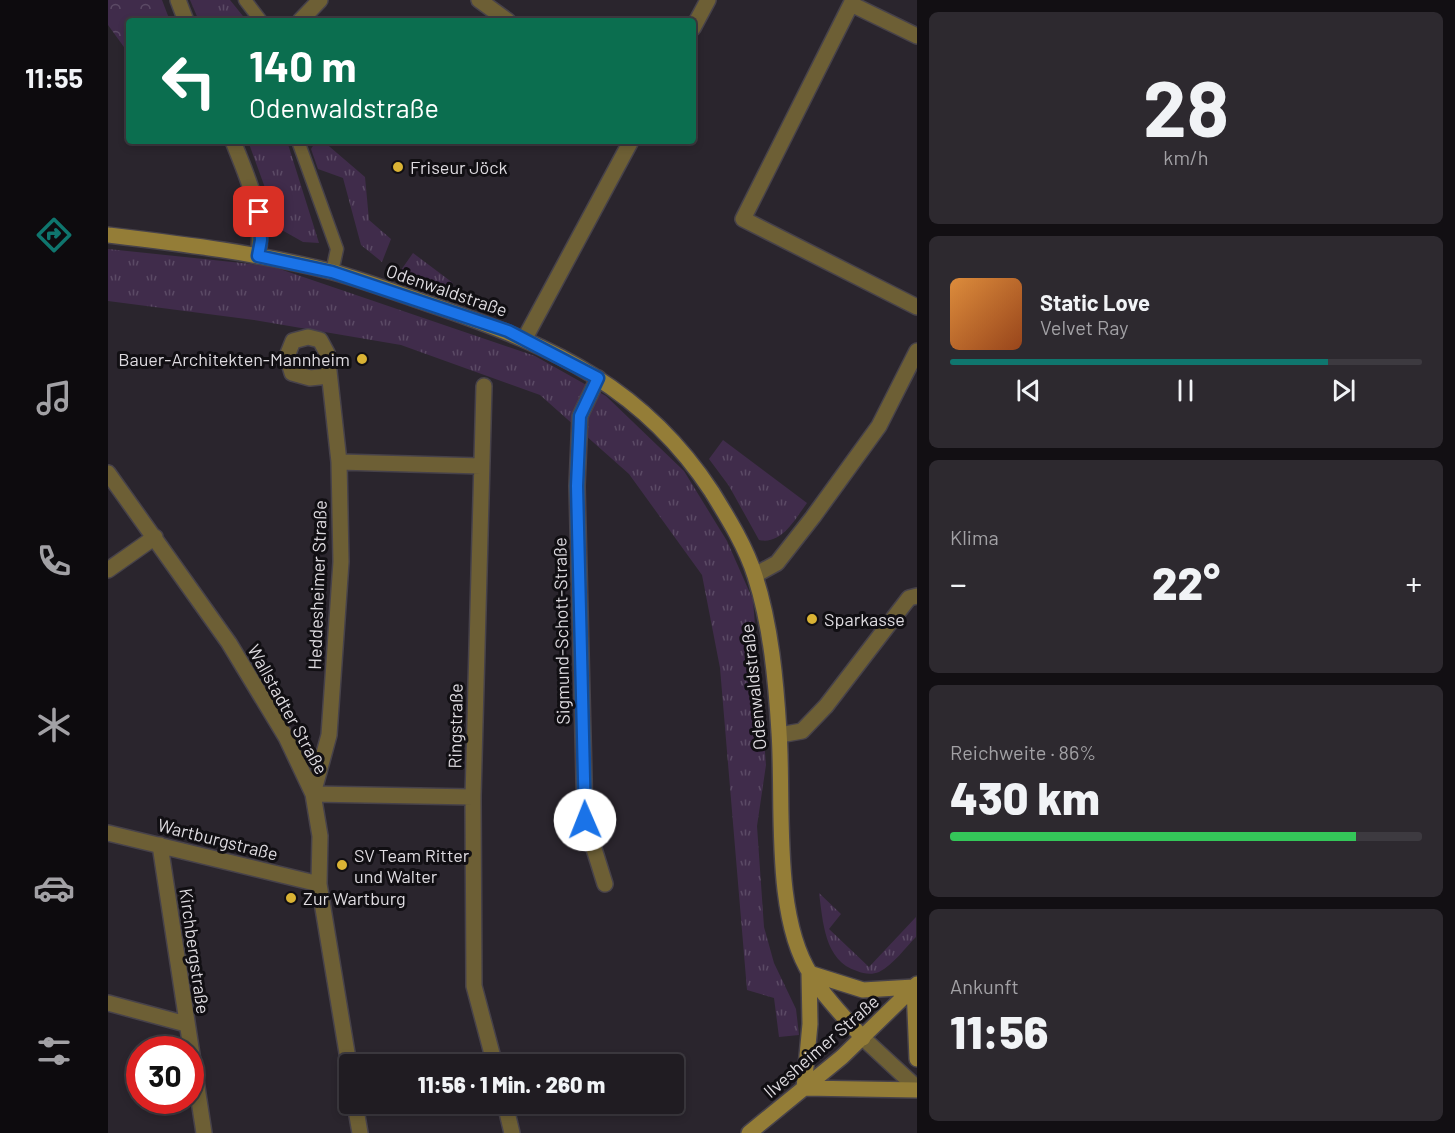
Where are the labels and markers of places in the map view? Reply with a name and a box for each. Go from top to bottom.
place label: Friseur Jöck [410,156,508,178]
marker: Friseur Jöck [391,160,405,174]
pin [233,186,284,237]
place label: Bauer-Architekten-Mannheim [118,348,350,370]
marker: Bauer-Architekten-Mannheim [355,352,369,366]
place label: Sparkasse [824,608,905,630]
marker: Sparkasse [805,612,819,626]
place label: SV Team Ritter und Walter [354,844,470,887]
marker: SV Team Ritter und Walter [335,858,349,872]
place label: Zur Wartburg [303,887,406,909]
marker: Zur Wartburg [284,891,298,905]

